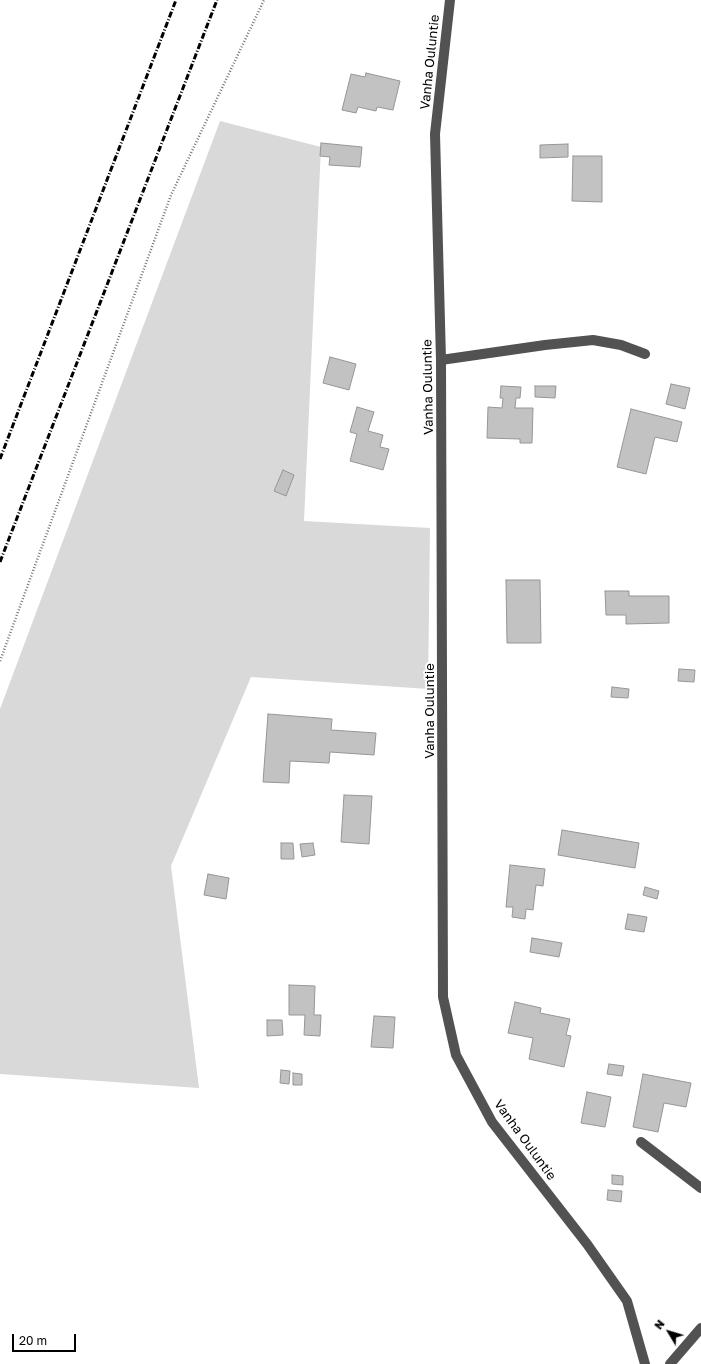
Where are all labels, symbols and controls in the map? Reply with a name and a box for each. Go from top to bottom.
street label: Vanha Ouluntie [417,14,443,110]
street label: Vanha Ouluntie [419,339,437,435]
street label: Vanha Ouluntie [422,663,438,759]
street label: Vanha Ouluntie [491,1097,559,1183]
north arrow [649,1312,689,1352]
text: N [651,1317,667,1332]
scale bar [14,1326,78,1352]
text: 20 m [19,1333,47,1348]

